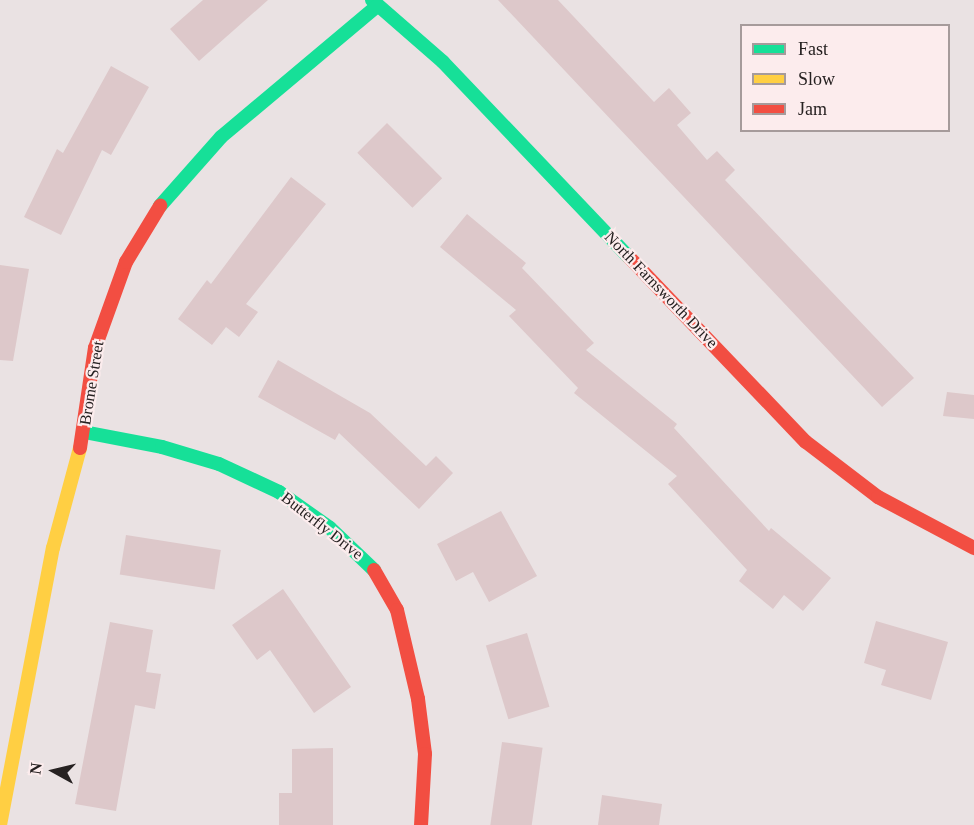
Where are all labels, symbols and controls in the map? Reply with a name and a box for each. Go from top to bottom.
legend [740,24,950,132]
text: Fast [798,39,828,59]
text: Slow [798,69,835,89]
text: Jam [798,99,827,119]
street label: North Farnsworth Drive [600,228,722,352]
street label: Brome Street [76,340,108,426]
street label: Butterfly Drive [277,488,367,564]
north arrow [24,741,84,801]
text: N [26,762,45,775]

